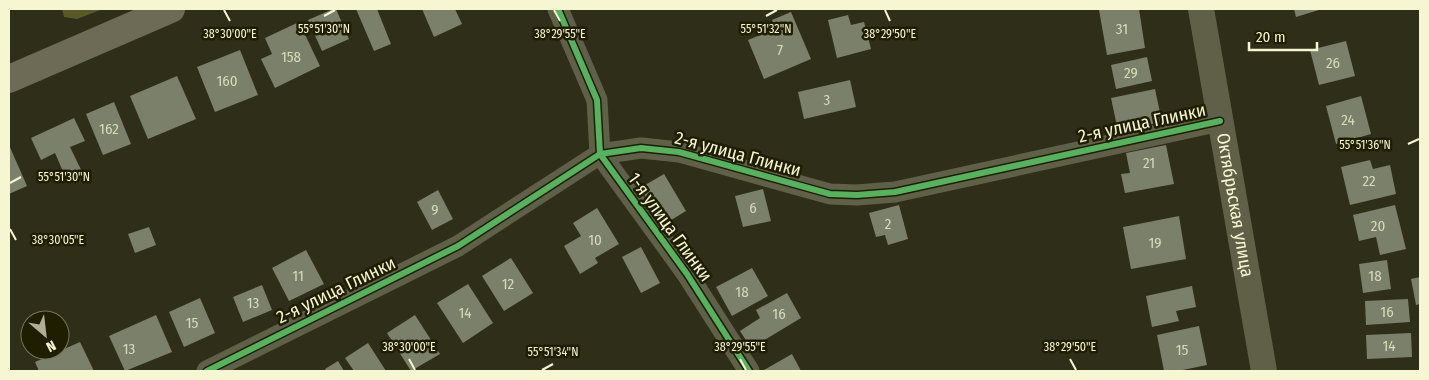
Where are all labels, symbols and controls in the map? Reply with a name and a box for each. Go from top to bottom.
house number: 31 [1116,20,1128,38]
scale bar [1249,20,1316,52]
text: 55°51'30"N [298,22,350,36]
text: 55°51'32"N [741,22,791,36]
text: 38°30'00"E [203,27,257,41]
text: 38°29'55"E [534,27,586,41]
text: 38°29'50"E [864,27,917,41]
text: 20 m [1256,28,1286,46]
house number: 7 [777,41,783,59]
house number: 158 [281,48,301,66]
house number: 26 [1326,54,1340,72]
house number: 29 [1124,64,1138,82]
house number: 160 [216,72,238,90]
house number: 3 [824,91,831,109]
street label: 2-я улица Глинки [1076,99,1208,147]
house number: 24 [1341,111,1355,129]
house number: 162 [99,120,119,138]
street label: 2-я улица Глинки [672,127,804,181]
street label: Октябрьская улица [1212,131,1259,279]
text: 55°51'36"N [1339,138,1391,152]
house number: 21 [1143,154,1155,172]
street label: 1-я улица Глинки [623,168,717,286]
text: 55°51'30"N [38,170,90,184]
house number: 22 [1362,172,1376,190]
house number: 6 [749,199,757,217]
house number: 9 [431,201,439,219]
house number: 2 [885,215,892,233]
house number: 20 [1371,217,1385,235]
house number: 10 [588,231,602,249]
text: 38°30'05"E [32,233,85,247]
house number: 19 [1148,234,1162,252]
street label: 2-я улица Глинки [273,252,399,328]
house number: 11 [292,267,304,285]
house number: 18 [1368,267,1382,285]
house number: 12 [502,275,515,293]
house number: 18 [735,283,749,301]
house number: 13 [247,294,260,312]
house number: 16 [1380,303,1394,321]
house number: 14 [458,304,472,322]
house number: 16 [772,305,786,323]
north arrow [20,310,70,360]
house number: 15 [186,314,198,332]
text: N [43,337,59,356]
house number: 14 [1382,337,1396,355]
house number: 13 [123,340,136,358]
text: 38°30'00"E [382,340,436,354]
text: 38°29'55"E [714,340,766,354]
text: 38°29'50"E [1044,340,1097,354]
house number: 15 [1176,341,1188,359]
text: 55°51'34"N [528,345,578,359]

